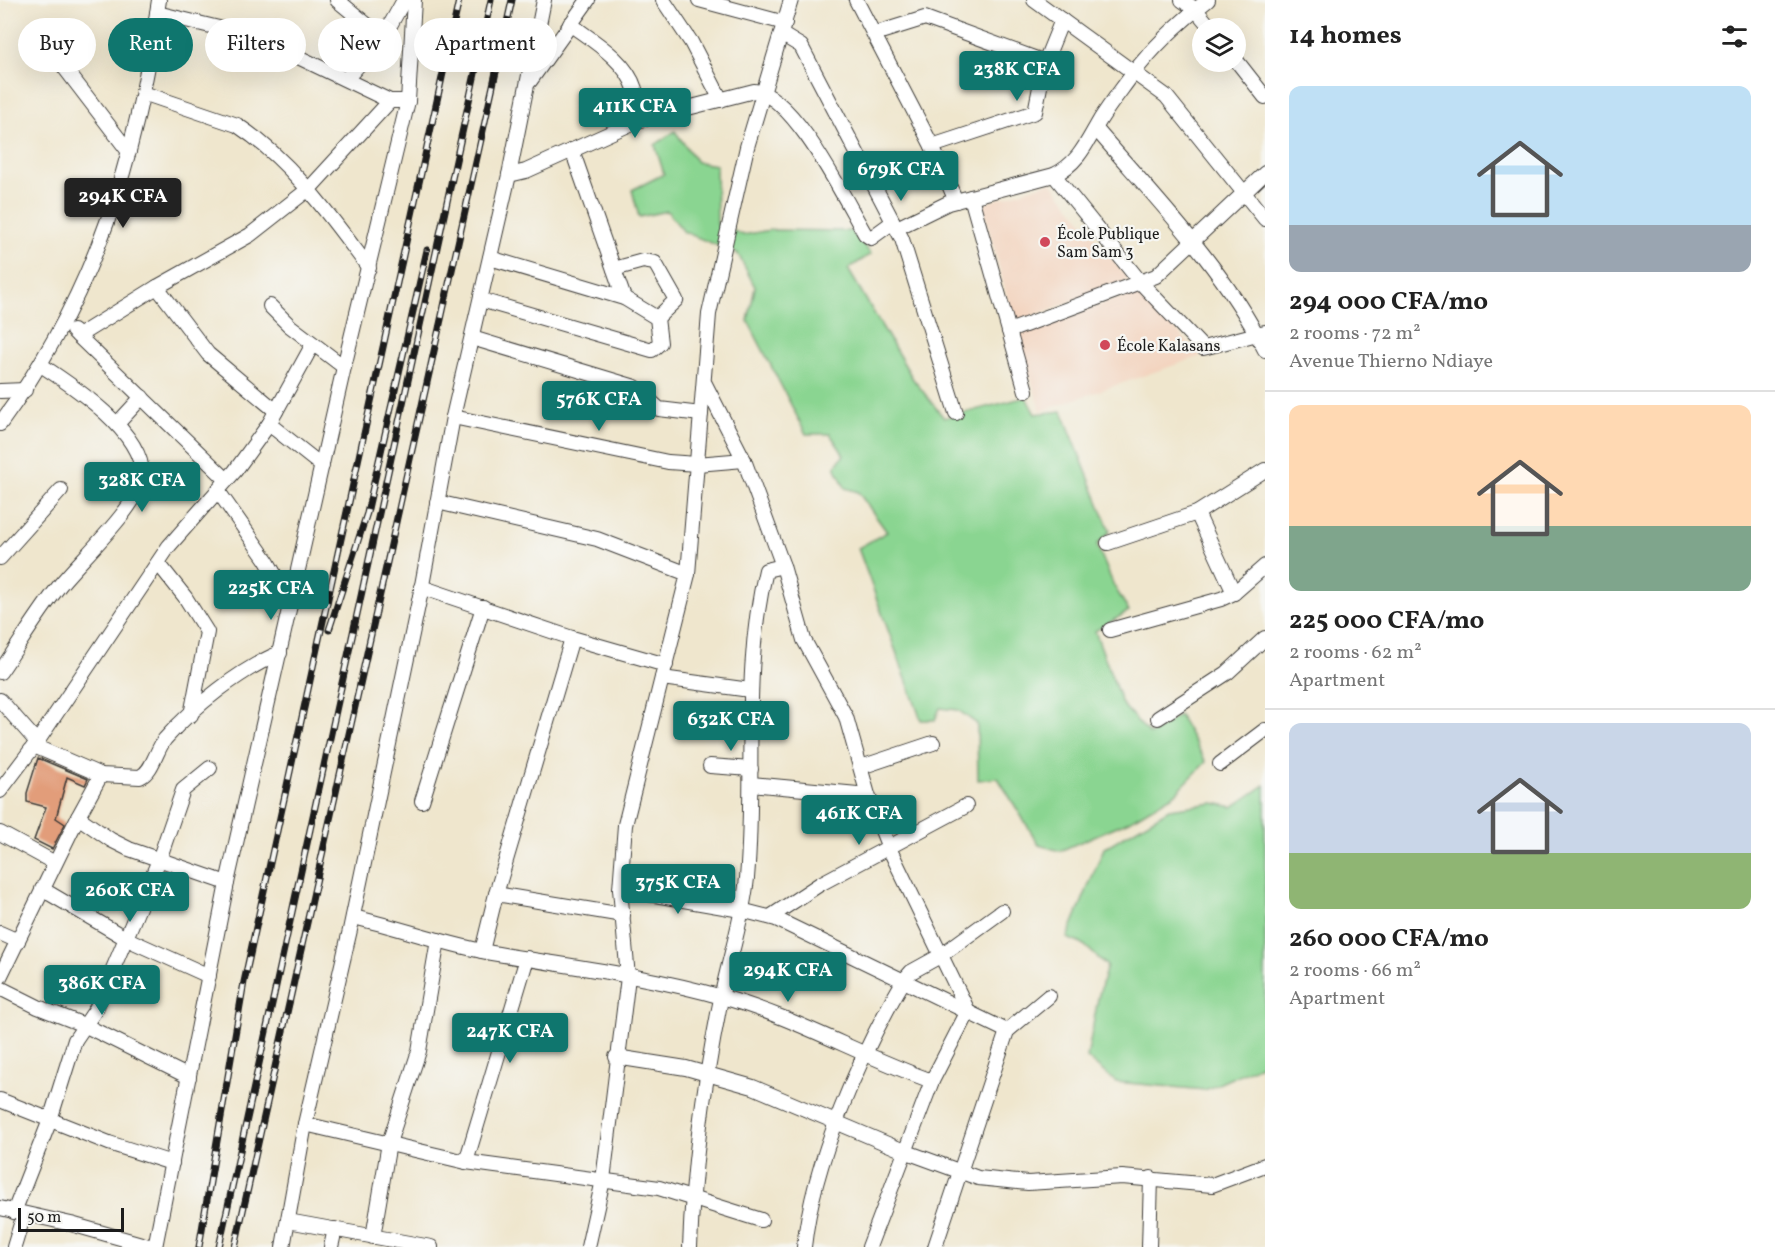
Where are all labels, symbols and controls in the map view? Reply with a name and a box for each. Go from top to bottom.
chip: Buy [18,18,96,72]
chip: Rent [108,18,193,72]
chip: Filters [205,18,306,72]
chip: New [318,18,402,72]
chip: Apartment [414,18,557,72]
map controls [1192,18,1246,72]
button: layers [1192,18,1246,72]
text: 14 homes [1289,18,1402,54]
icon: filters [1718,20,1751,53]
pin: 238K CFA [955,51,1079,102]
text: 238K CFA [973,56,1061,84]
pin: 411K CFA [573,88,697,139]
text: 411K CFA [593,93,677,121]
icon: home [1466,125,1574,233]
pin: 679K CFA [839,151,963,202]
text: 679K CFA [857,156,945,184]
pin: 294K CFA [61,178,185,229]
text: 294K CFA [78,183,168,211]
place label: École Publique Sam Sam 3 [1057,224,1160,264]
marker: École Publique Sam Sam 3 [1038,235,1052,249]
text: 294 000 CFA/mo [1289,284,1488,320]
text: 2 rooms · 72 m² [1289,320,1421,348]
place label: École Kalasans [1117,336,1221,358]
marker: École Kalasans [1098,338,1112,352]
text: Avenue Thierno Ndiaye [1289,348,1493,376]
pin: 576K CFA [537,381,661,432]
text: 576K CFA [556,386,642,414]
icon: home [1466,444,1574,552]
pin: 328K CFA [80,462,204,513]
text: 328K CFA [98,467,186,495]
pin: 225K CFA [209,570,333,621]
text: 225K CFA [228,575,314,603]
text: 225 000 CFA/mo [1289,603,1485,639]
text: 2 rooms · 62 m² [1289,639,1422,667]
text: Apartment [1289,667,1385,695]
pin: 632K CFA [669,701,793,752]
text: 632K CFA [687,706,775,734]
icon: home [1466,762,1574,870]
pin: 461K CFA [797,795,921,846]
text: 461K CFA [815,800,903,828]
pin: 375K CFA [616,864,740,915]
text: 375K CFA [635,869,721,897]
pin: 260K CFA [68,872,192,923]
text: 260K CFA [85,877,175,905]
text: 260 000 CFA/mo [1289,921,1489,957]
pin: 294K CFA [726,952,850,1003]
text: 294K CFA [743,957,833,985]
text: 2 rooms · 66 m² [1289,957,1421,985]
pin: 386K CFA [40,965,164,1016]
text: 386K CFA [58,970,146,998]
text: Apartment [1289,985,1385,1013]
pin: 247K CFA [448,1013,572,1064]
text: 247K CFA [466,1018,554,1046]
scale bar [18,1205,124,1232]
text: 50 m [27,1207,61,1229]

